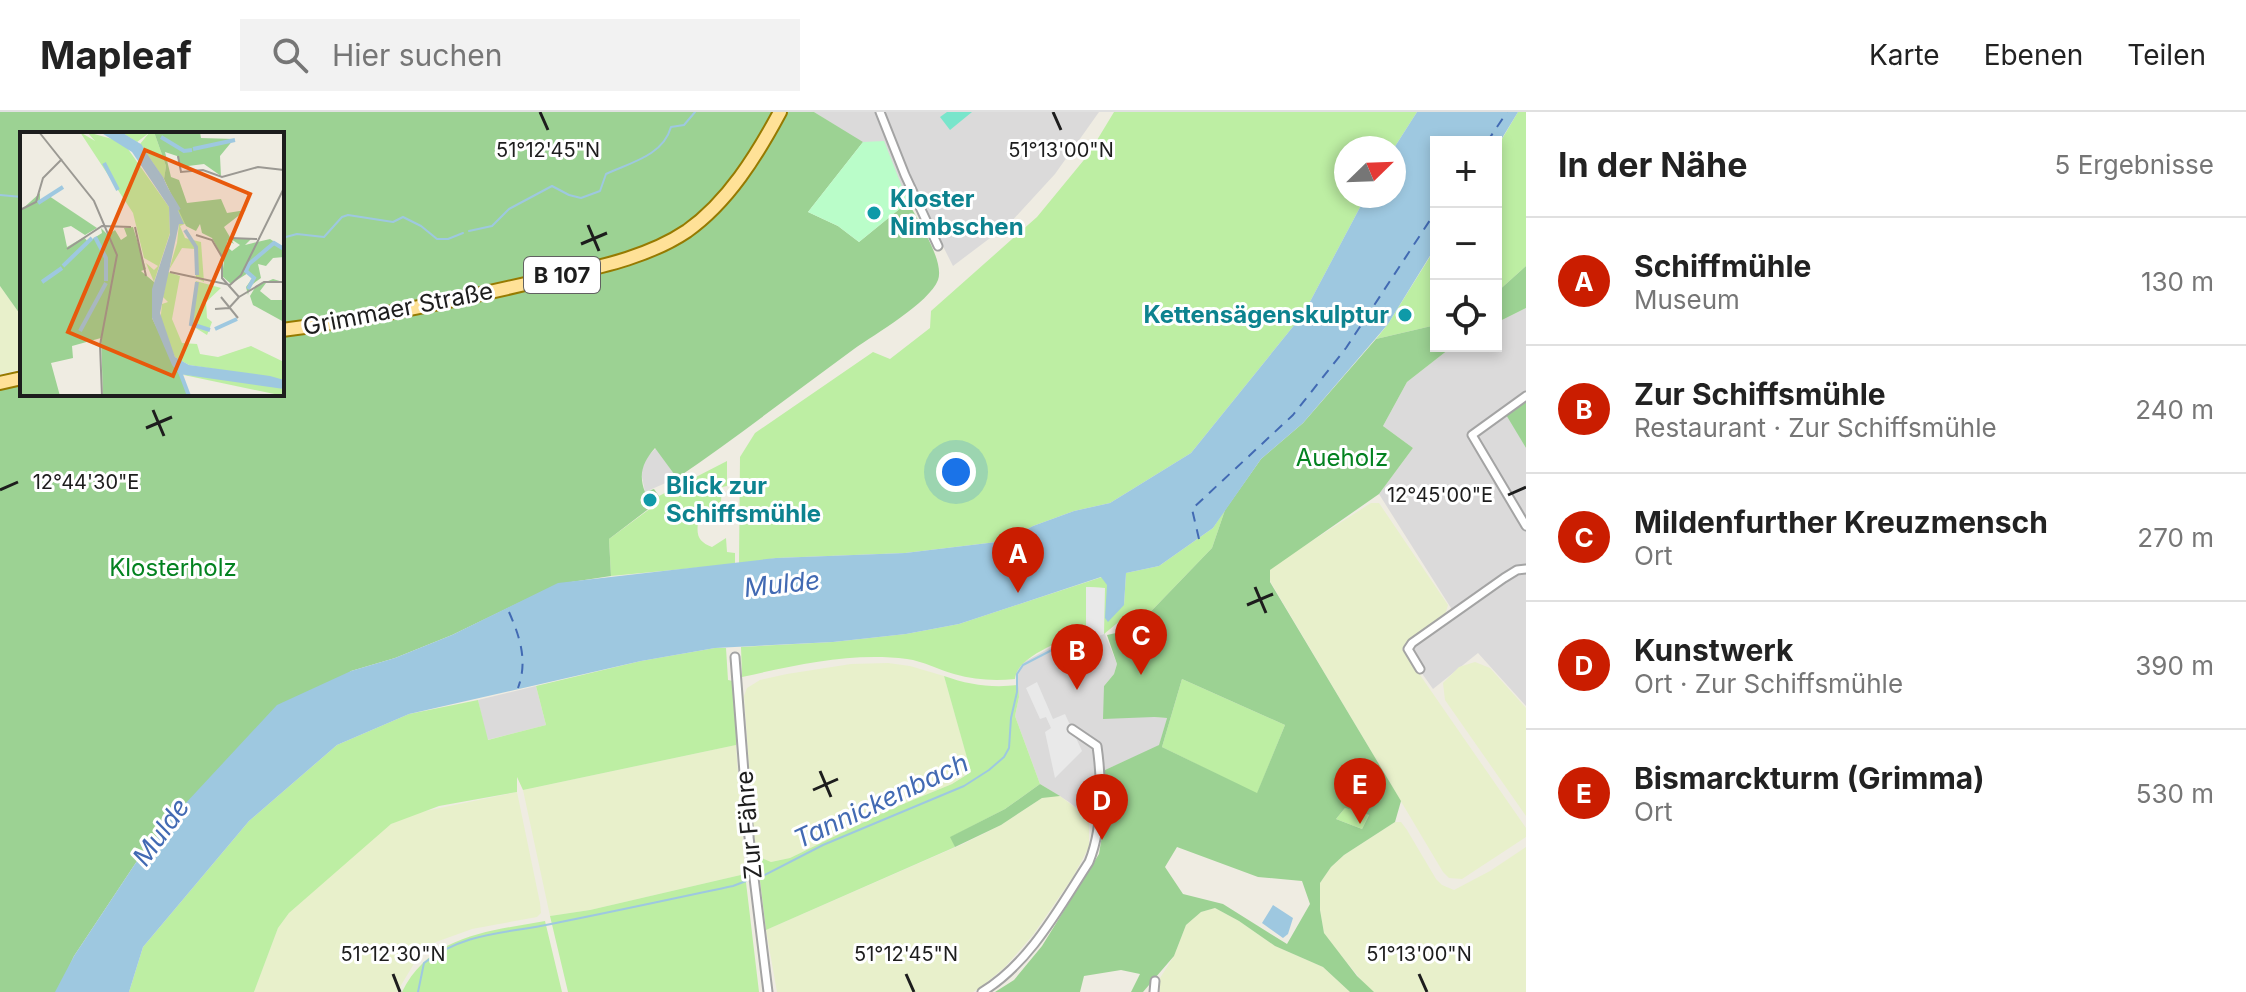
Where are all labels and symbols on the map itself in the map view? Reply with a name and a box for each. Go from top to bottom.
inset map [20,132,284,396]
north arrow [1334,136,1406,208]
text: 51°12'45"N [496,138,600,162]
text: 51°13'00"N [1008,138,1114,162]
place label: Kloster Nimbschen [890,184,1024,241]
marker: Kloster Nimbschen [865,204,883,222]
road number: B 107 [524,257,600,293]
street label: Grimmaer Straße [300,276,495,341]
place label: Kettensägenskulptur [1143,300,1389,329]
marker: Kettensägenskulptur [1396,306,1414,324]
park label: Aueholz [1296,443,1388,472]
your location [936,452,976,492]
text: 12°44'30"E [33,470,139,494]
place label: Blick zur Schiffsmühle [666,471,821,528]
text: 12°45'00"E [1387,483,1493,507]
marker: Blick zur Schiffsmühle [641,491,659,509]
pin: A [992,527,1044,593]
park label: Klosterholz [109,553,237,582]
water label: Mulde [742,564,821,603]
pin: C [1115,609,1167,675]
pin: B [1051,624,1103,690]
water label: Tannickenbach [789,747,973,854]
pin: E [1334,758,1386,824]
street label: Zur Fähre [729,770,768,881]
pin: D [1076,774,1128,840]
water label: Mulde [126,792,195,872]
text: 51°12'30"N [340,942,446,966]
text: 51°12'45"N [854,942,958,966]
text: 51°13'00"N [1366,942,1472,966]

